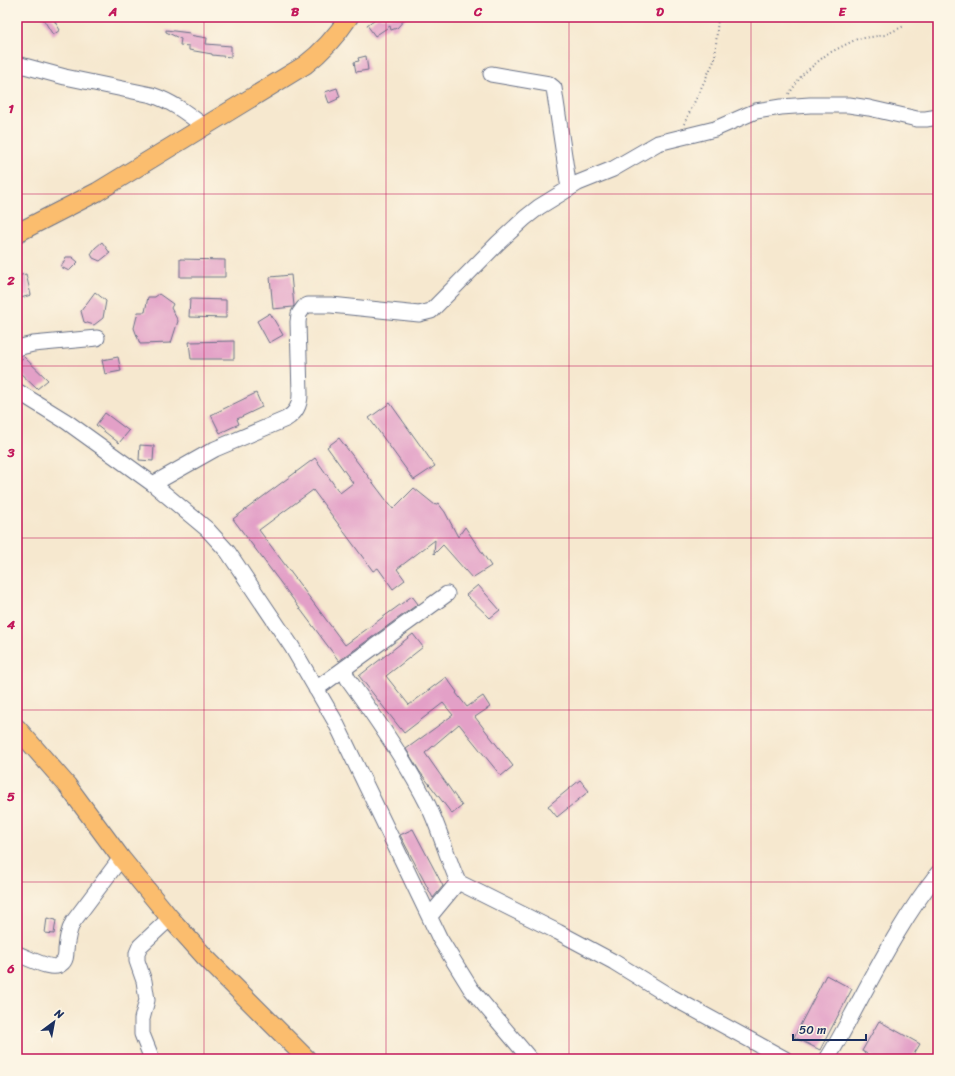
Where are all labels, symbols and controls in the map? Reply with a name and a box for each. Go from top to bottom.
text: A [108,0,117,23]
text: B [291,0,300,23]
text: C [473,0,483,23]
text: D [656,0,664,23]
text: E [838,0,847,23]
text: 1 [8,97,14,120]
text: 2 [6,269,15,292]
text: 3 [6,441,15,464]
text: 4 [6,613,16,636]
text: 5 [7,785,15,808]
text: 6 [6,957,15,980]
north arrow [34,1002,74,1042]
text: N [50,1003,68,1024]
scale bar [793,1016,866,1042]
text: 50 m [799,1019,826,1041]

